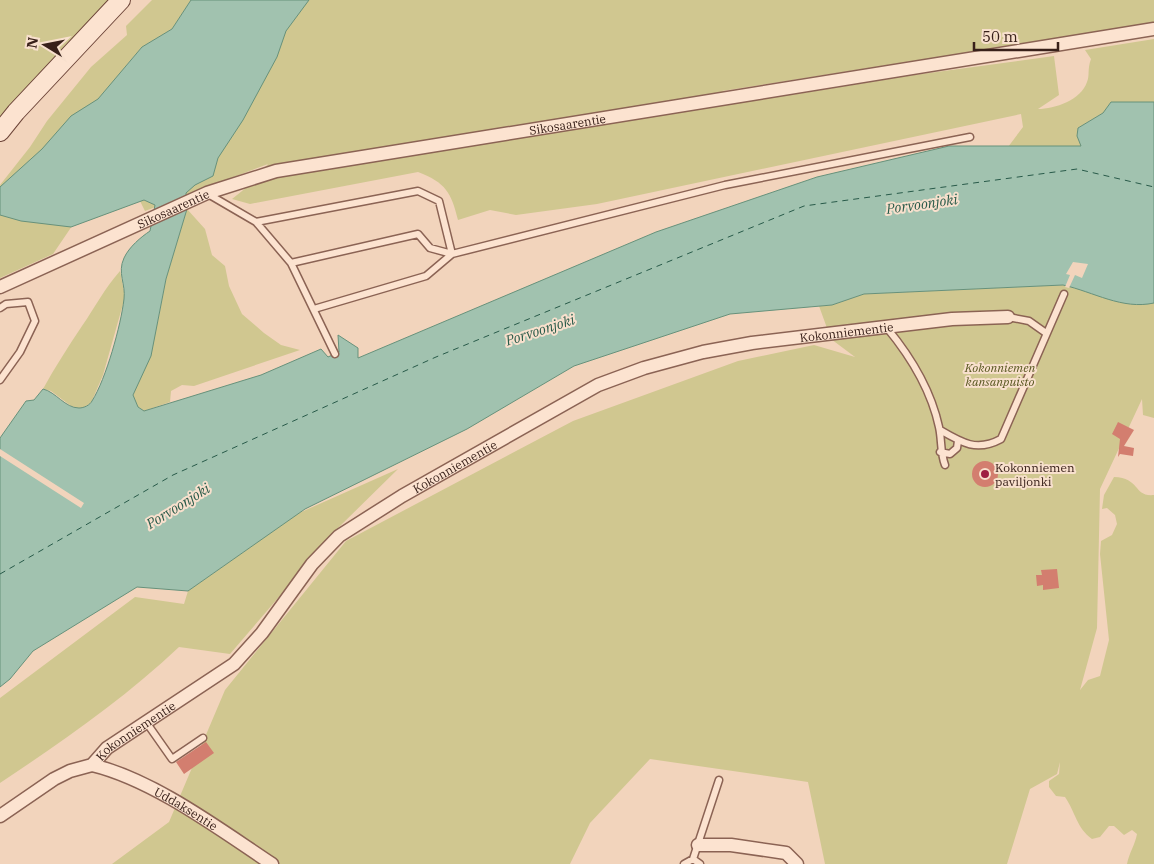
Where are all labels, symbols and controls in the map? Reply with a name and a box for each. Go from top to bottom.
north arrow [20,20,70,70]
scale bar [974,20,1058,52]
text: 50 m [982,27,1018,46]
text: N [22,36,42,50]
street label: Sikosaarentie [528,110,607,137]
street label: Sikosaarentie [135,186,211,231]
water label: Porvoonjoki [884,190,960,218]
water label: Porvoonjoki [502,310,578,350]
street label: Kokonniementie [799,319,894,345]
park label: Kokonniemen kansanpuisto [964,360,1035,389]
street label: Kokonniementie [410,437,499,496]
place label: Kokonniemen paviljonki [995,460,1075,489]
marker: Kokonniemen paviljonki [979,468,991,480]
water label: Porvoonjoki [142,479,214,533]
street label: Kokonniementie [92,697,178,763]
street label: Uddaksentie [152,783,221,833]

